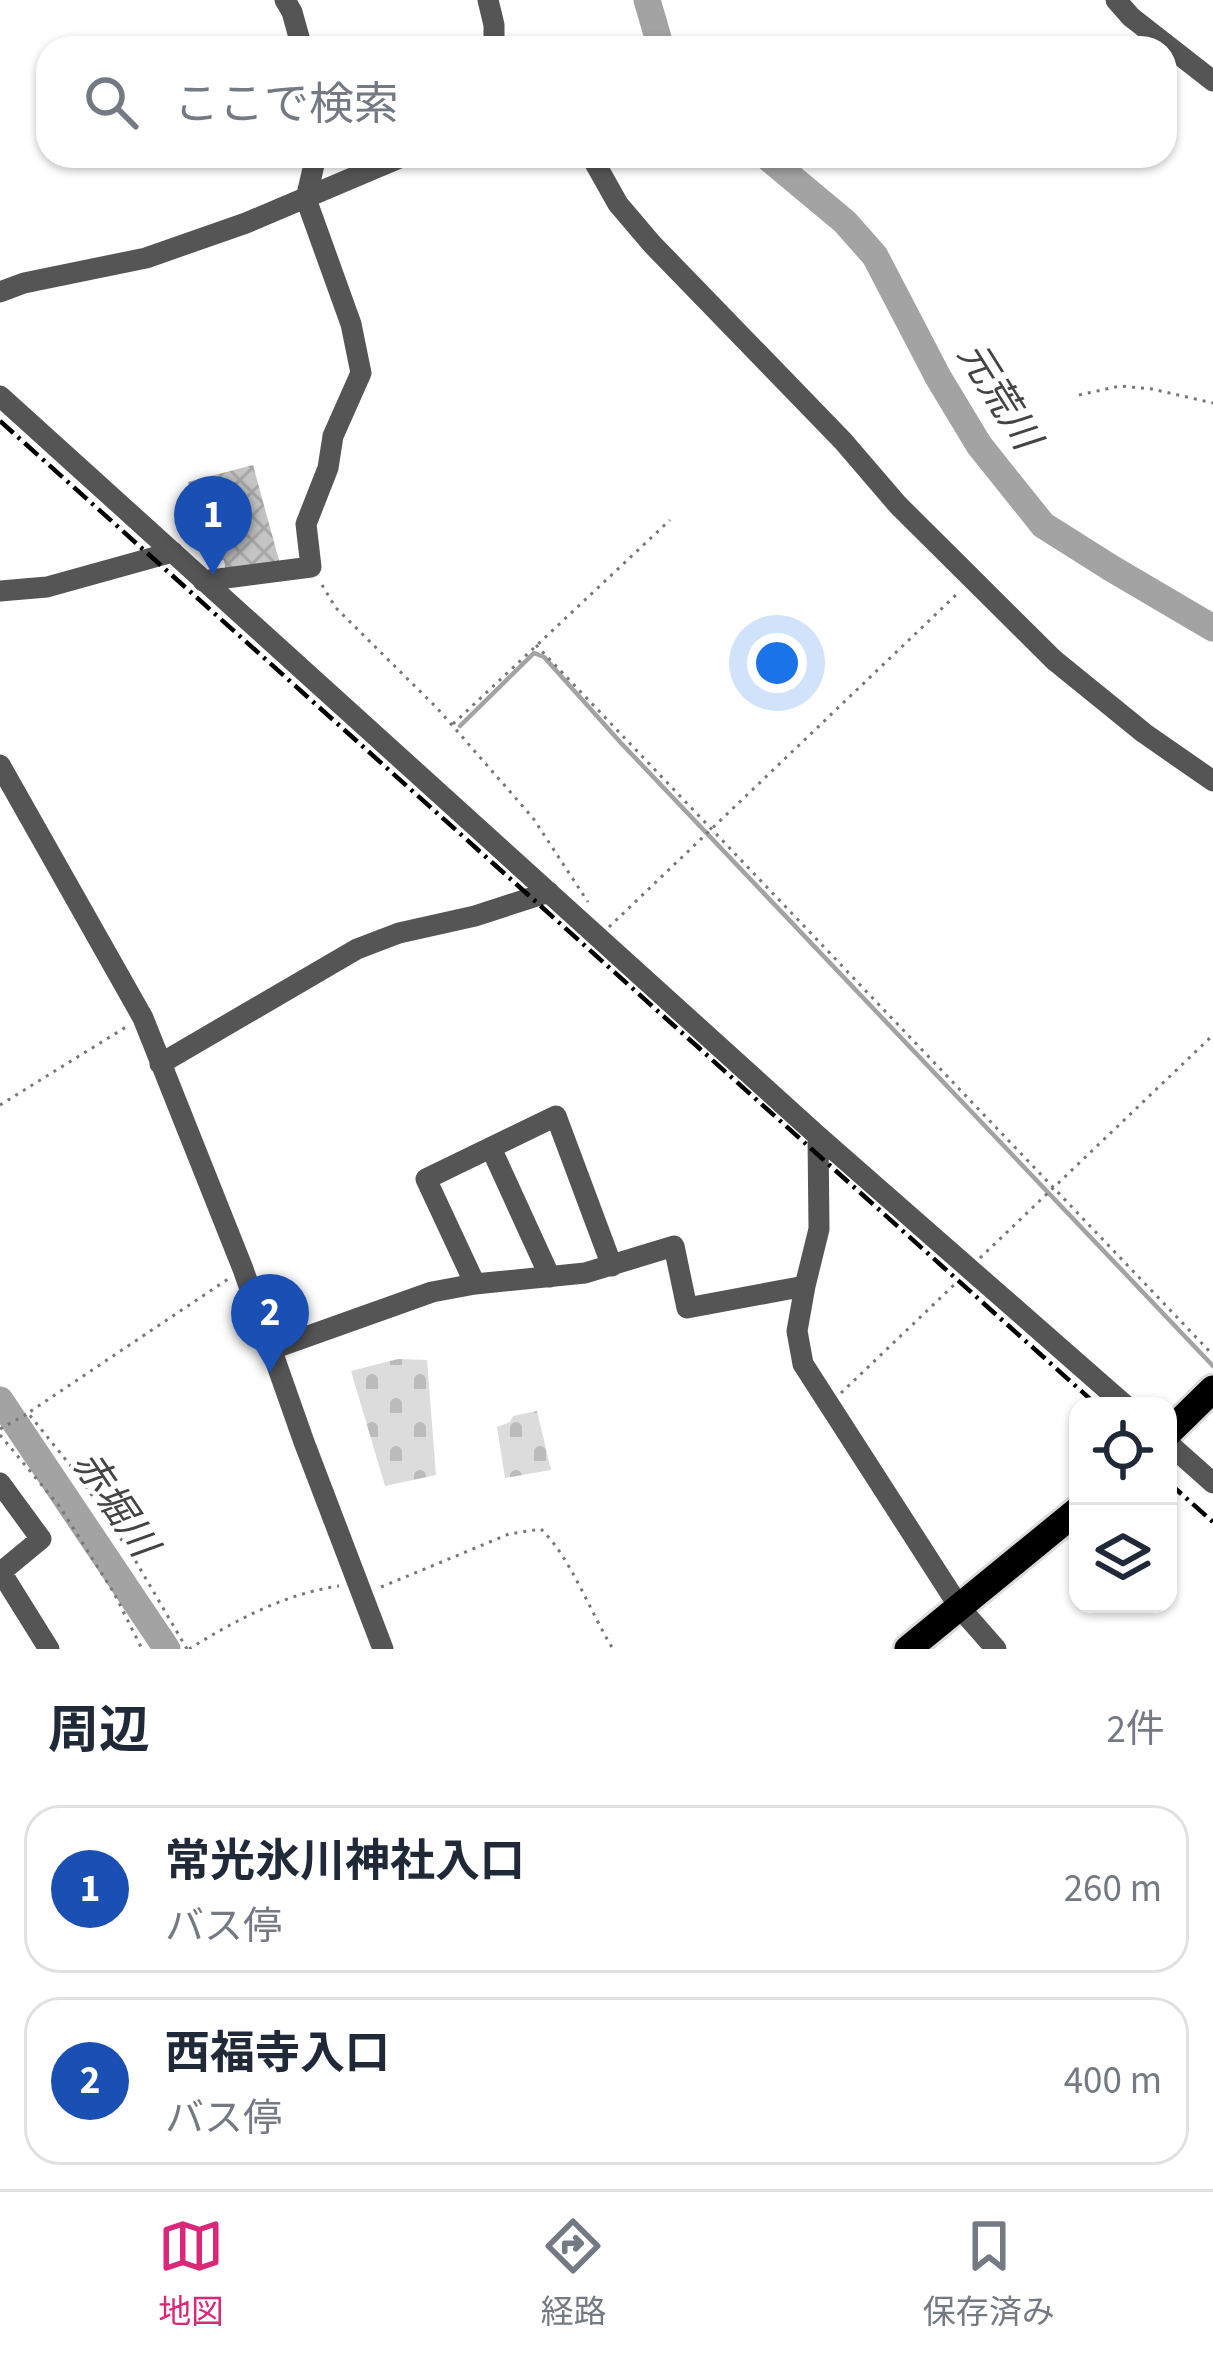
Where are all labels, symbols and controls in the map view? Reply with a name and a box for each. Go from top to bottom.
search box [36,36,1177,168]
icon: search [78,69,144,135]
text: ここで検索 [174,73,399,137]
water label: 元荒川 [944,332,1055,464]
pin: 1 [174,476,252,575]
your location [747,633,807,693]
pin: 2 [231,1274,309,1373]
map controls [1069,1397,1177,1613]
button: locate [1069,1397,1177,1505]
water label: 赤堀川 [58,1440,173,1572]
button: layers [1069,1505,1177,1613]
text: 周辺 [48,1695,150,1767]
text: 2件 [1107,1702,1165,1758]
text: 常光氷川神社入口 [165,1830,525,1894]
text: 1 [80,1861,100,1917]
text: 260 m [1064,1861,1162,1917]
text: バス停 [165,1899,282,1955]
text: 西福寺入口 [165,2022,390,2086]
text: 2 [80,2053,100,2109]
text: 400 m [1064,2053,1162,2109]
text: バス停 [165,2091,282,2147]
tab: 地図 [158,2213,224,2336]
tab: 経路 [540,2213,606,2336]
tab: 保存済み [923,2213,1055,2336]

